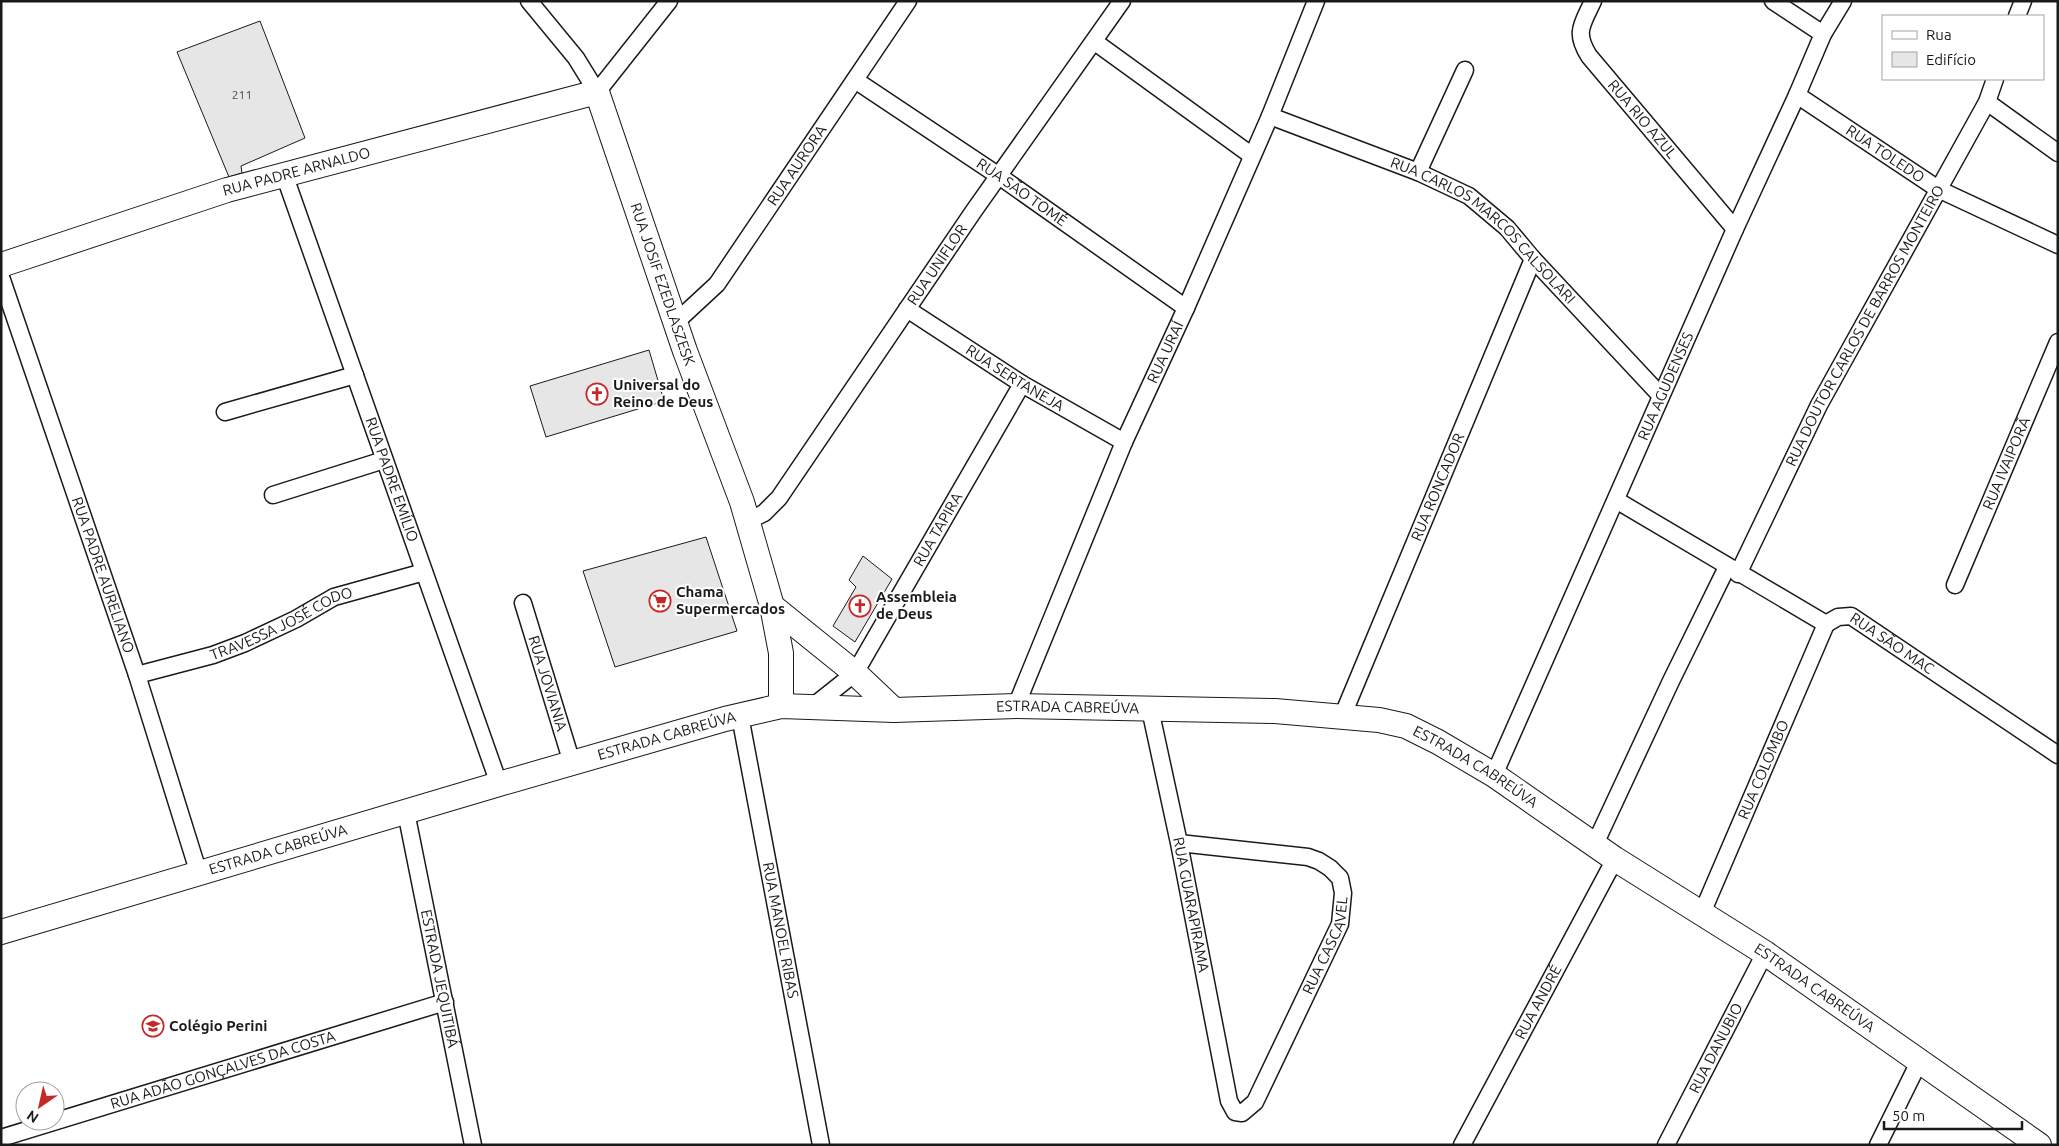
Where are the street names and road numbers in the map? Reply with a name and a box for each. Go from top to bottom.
street label: RUA RIO AZUL [1605,76,1681,162]
street label: RUA AURORA [763,121,830,209]
street label: RUA TOLEDO [1843,121,1928,186]
street label: RUA PADRE ARNALDO [221,143,372,199]
street label: RUA CARLOS MARCOS CALSOLARI [1388,153,1579,307]
street label: RUA SÃO TOMÉ [973,154,1071,229]
street label: RUA DOUTOR CARLOS DE BARROS MONTEIRO [1782,182,1947,469]
street label: RUA JOSIF EZEDLASZESK [627,201,699,368]
street label: RUA UNIFLOR [904,221,970,308]
street label: RUA URAÍ [1143,318,1187,386]
street label: RUA AGUDENSES [1634,329,1697,443]
street label: RUA SERTANEJA [963,341,1067,414]
street label: RUA IVAIPORÃ [1979,414,2033,512]
street label: RUA PADRE EMÍLIO [362,415,422,544]
street label: RUA RONCADOR [1407,430,1467,544]
street label: RUA TAPIRA [910,489,966,569]
street label: RUA PADRE AURELIANO [69,495,138,655]
street label: TRAVESSA JOSÉ CODO [208,583,354,663]
street label: RUA SÃO MAC [1847,609,1937,677]
street label: RUA JOVIANIA [525,633,571,733]
street label: ESTRADA CABREÚVA [996,697,1140,716]
street label: ESTRADA CABREÚVA [595,708,738,763]
street label: RUA COLOMBO [1734,717,1792,822]
street label: ESTRADA CABREÚVA [1411,722,1542,811]
street label: ESTRADA CABREÚVA [207,821,349,878]
street label: RUA GUARAPIRAMA [1170,835,1213,974]
street label: RUA MANOEL RIBAS [760,861,802,1000]
street label: RUA CASCAVEL [1299,896,1351,997]
street label: ESTRADA JEQUITIBÁ [418,908,462,1049]
street label: ESTRADA CABREÚVA [1751,940,1878,1035]
street label: RUA ANDRÉ [1511,962,1565,1042]
street label: RUA DANUBIO [1685,1000,1746,1096]
street label: RUA ADÃO GONÇALVES DA COSTA [108,1027,337,1112]

